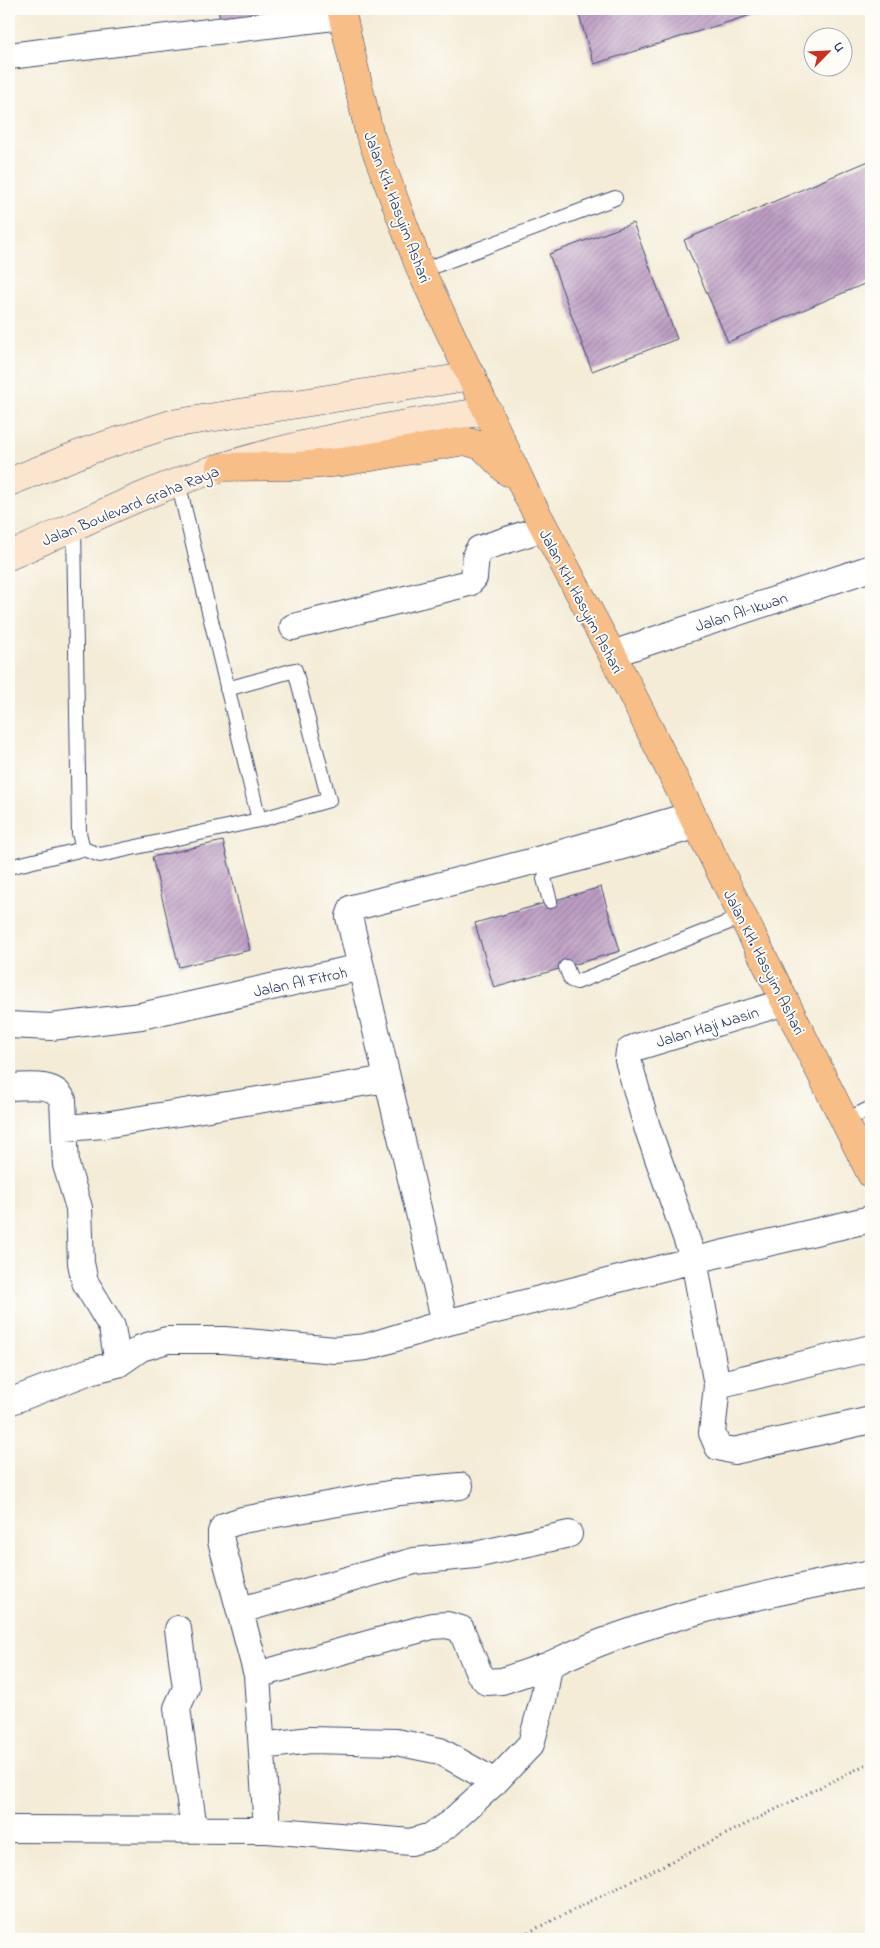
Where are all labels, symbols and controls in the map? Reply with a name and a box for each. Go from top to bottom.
north arrow [802,28,852,78]
text: U [827,39,850,56]
street label: Jalan KH. Hasyim Ashari [356,129,436,287]
street label: Jalan Boulevard Graha Raya [38,460,223,553]
street label: Jalan KH. Hasyim Ashari [532,526,629,678]
street label: Jalan Al-Ikwan [692,587,791,639]
street label: Jalan KH. Hasyim Ashari [716,886,810,1040]
street label: Jalan Al Fitroh [251,961,349,1005]
street label: Jalan Haji Nasin [653,1001,762,1055]

